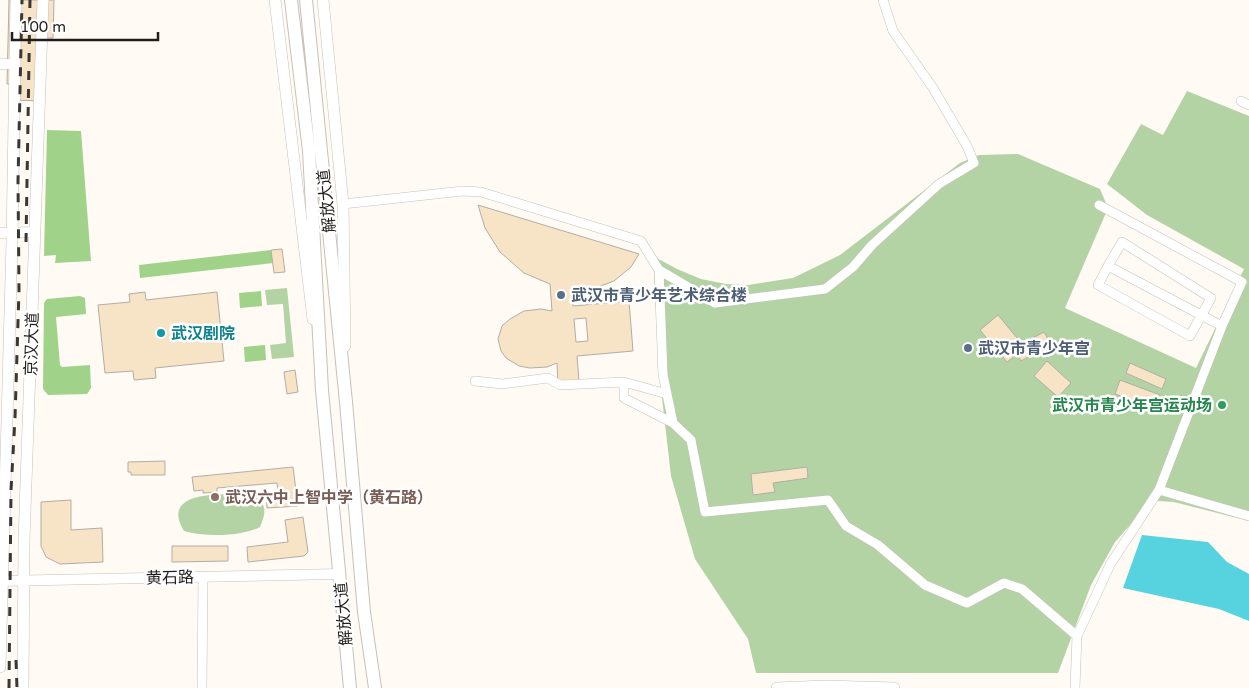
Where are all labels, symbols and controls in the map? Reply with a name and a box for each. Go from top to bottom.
scale bar [12,10,159,42]
text: 100 m [20,18,66,36]
street label: 解放大道 [314,168,340,234]
place label: 武汉市青少年艺术综合楼 [571,286,747,306]
marker: 武汉市青少年艺术综合楼 [555,289,567,301]
street label: 京汉大道 [21,312,43,376]
place label: 武汉剧院 [171,324,235,344]
marker: 武汉剧院 [155,327,167,339]
place label: 武汉市青少年宫 [978,339,1090,359]
marker: 武汉市青少年宫 [962,342,974,354]
place label: 武汉市青少年宫运动场 [1052,396,1212,416]
marker: 武汉市青少年宫运动场 [1216,399,1228,411]
place label: 武汉六中上智中学（黄石路） [225,488,433,508]
marker: 武汉六中上智中学（黄石路） [209,491,221,503]
street label: 黄石路 [146,568,194,588]
street label: 解放大道 [331,581,357,647]

